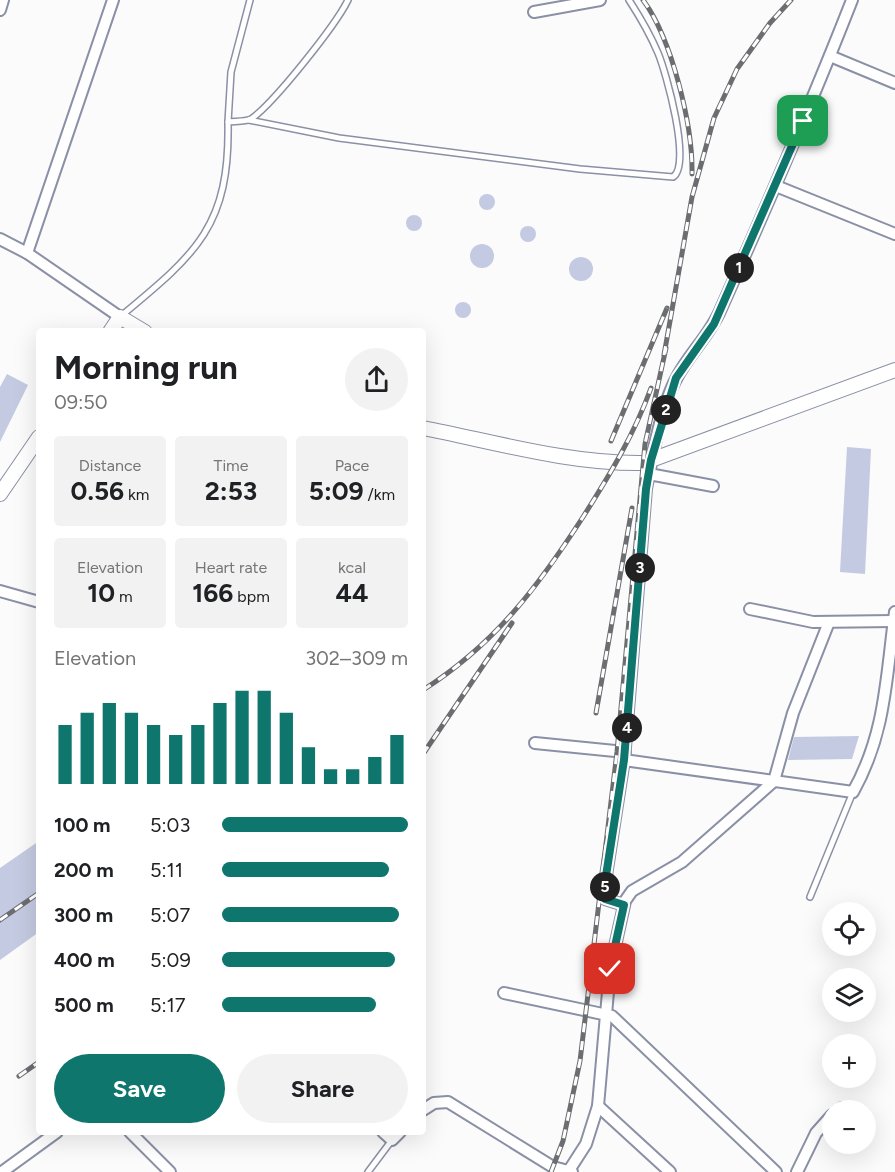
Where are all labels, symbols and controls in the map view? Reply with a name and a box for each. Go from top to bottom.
pin [777,95,828,146]
icon: arrive [786,104,819,137]
pin: 1 [724,253,754,283]
text: 1 [736,258,742,277]
text: Morning run [54,348,238,387]
button: share [345,348,408,411]
text: 09:50 [54,390,108,414]
pin: 2 [651,395,681,425]
text: 2 [661,400,671,419]
text: Distance [79,456,141,475]
text: Time [214,456,248,475]
text: Pace [335,456,369,475]
text: 0.56 [71,475,124,507]
text: 2:53 [205,475,257,507]
text: 5:09 [309,475,364,507]
text: km [124,485,149,504]
text: /km [364,485,395,504]
pin: 3 [625,553,655,583]
text: Elevation [77,558,143,577]
text: Heart rate [195,558,267,577]
text: kcal [338,558,366,577]
text: 3 [636,558,644,577]
text: 10 [87,577,115,609]
text: 166 [192,577,233,609]
text: 44 [336,577,368,609]
text: m [115,587,133,606]
text: bpm [233,587,270,606]
text: Elevation [54,646,136,670]
text: 302–309 m [305,646,408,670]
pin: 4 [612,713,642,743]
text: 4 [622,718,632,737]
text: 100 m [54,813,111,837]
text: 5:03 [150,813,190,837]
text: 200 m [54,858,114,882]
text: 5:11 [150,858,183,882]
pin: 5 [590,872,620,902]
text: 5 [600,877,610,896]
map controls [822,902,876,1154]
button: locate [822,902,876,956]
text: 300 m [54,903,113,927]
text: 5:07 [150,903,190,927]
pin [584,943,635,994]
text: 400 m [54,948,115,972]
text: 5:09 [150,948,191,972]
icon: check [593,952,626,985]
button: layers [822,968,876,1022]
text: 500 m [54,993,114,1017]
text: 5:17 [150,993,186,1017]
button: + [822,1034,876,1088]
button: Save [54,1054,225,1123]
button: Share [237,1054,408,1123]
button: − [822,1100,876,1154]

